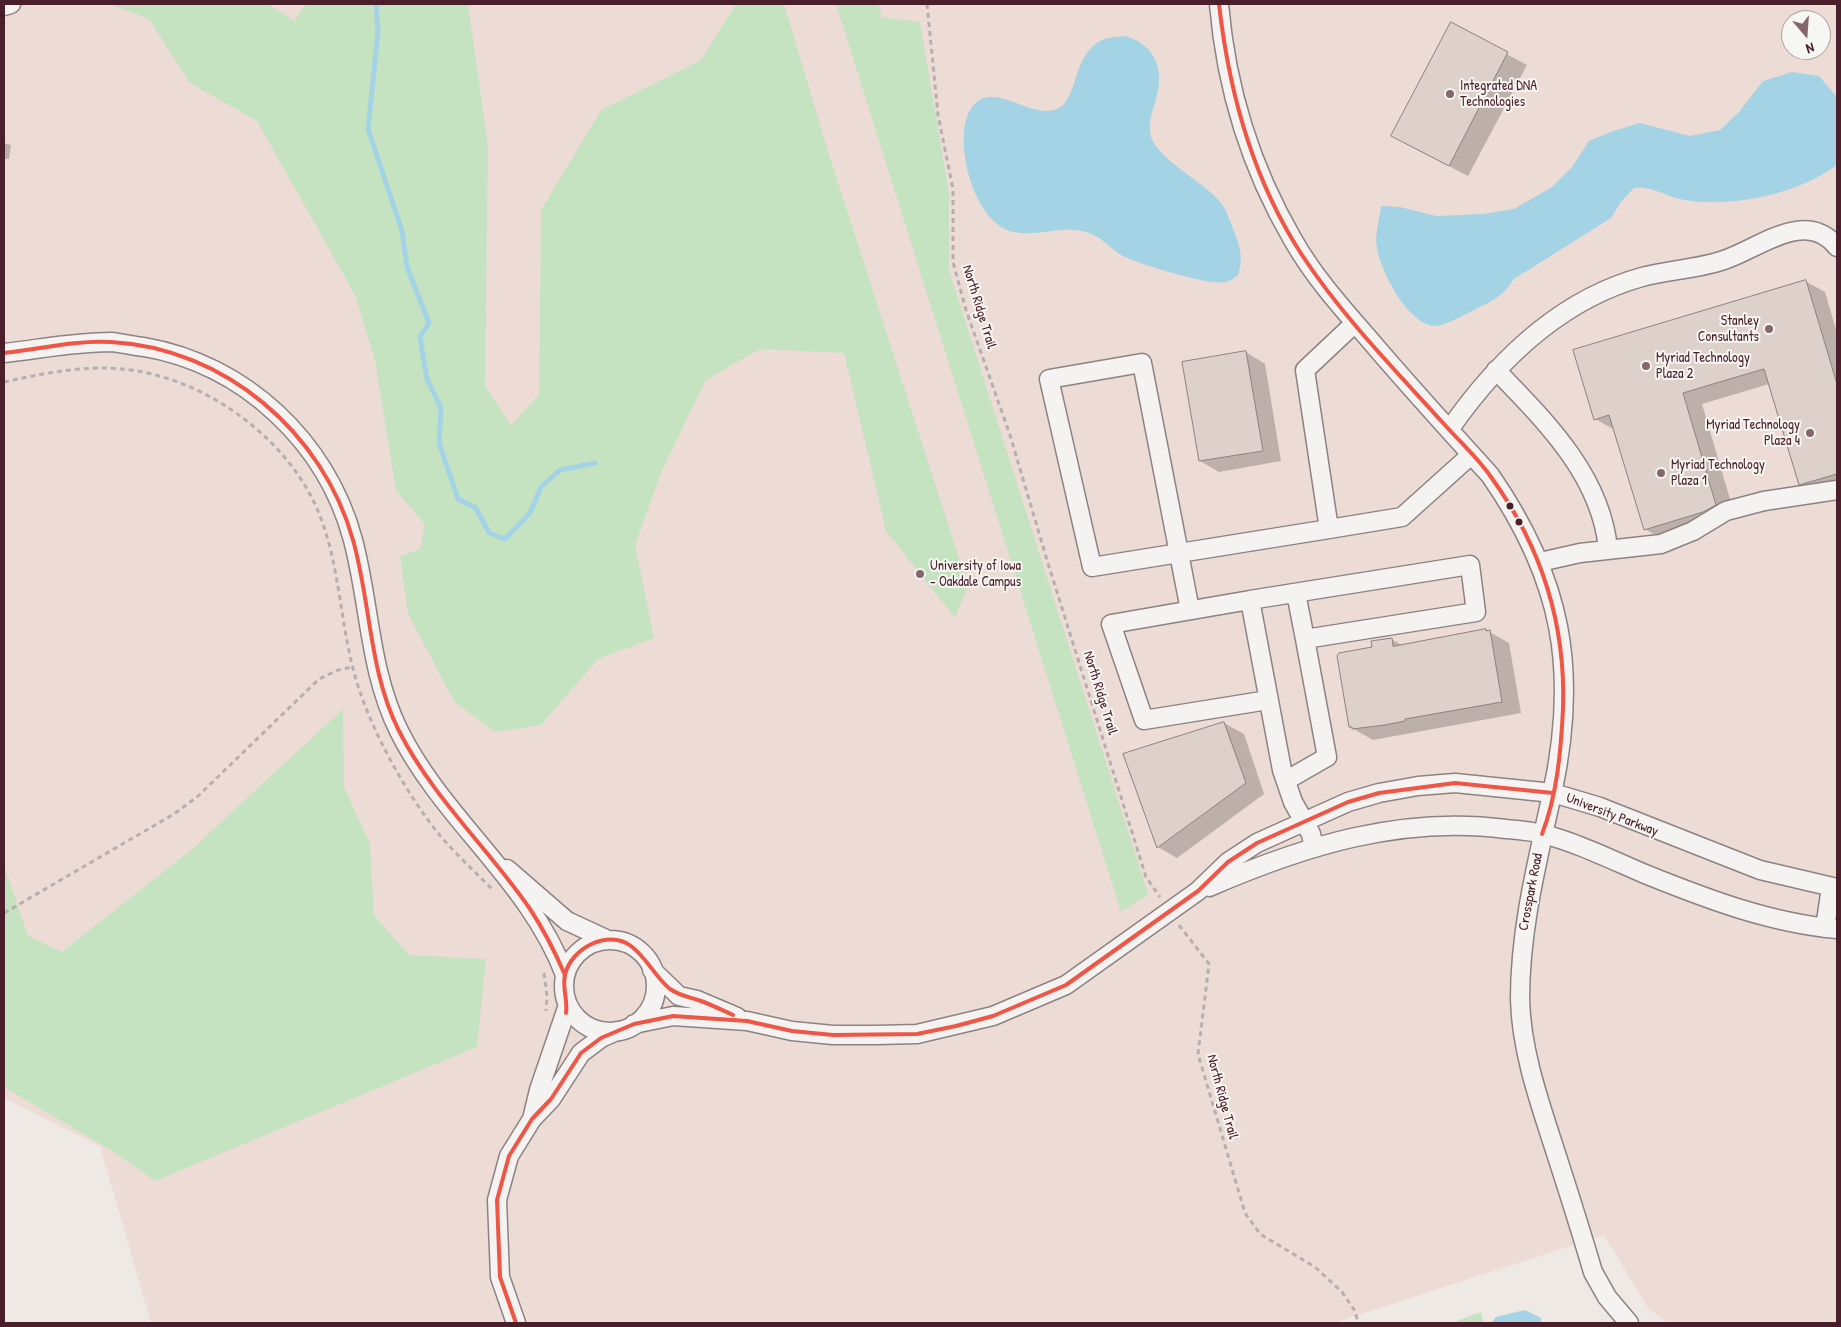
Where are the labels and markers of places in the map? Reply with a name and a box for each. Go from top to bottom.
place label: Integrated DNA Technologies [1460,78,1537,110]
marker: Integrated DNA Technologies [1444,88,1456,100]
place label: Stanley Consultants [1698,313,1759,346]
marker: Stanley Consultants [1763,323,1775,335]
place label: Myriad Technology Plaza 2 [1656,350,1750,382]
marker: Myriad Technology Plaza 2 [1640,360,1652,372]
place label: Myriad Technology Plaza 4 [1706,417,1800,450]
marker: Myriad Technology Plaza 4 [1804,427,1816,439]
place label: Myriad Technology Plaza 1 [1671,457,1765,490]
marker: Myriad Technology Plaza 1 [1655,467,1667,479]
unlabelled marker [1505,501,1515,511]
unlabelled marker [1514,517,1524,527]
place label: University of Iowa - Oakdale Campus [930,558,1021,590]
marker: University of Iowa - Oakdale Campus [914,568,926,580]

